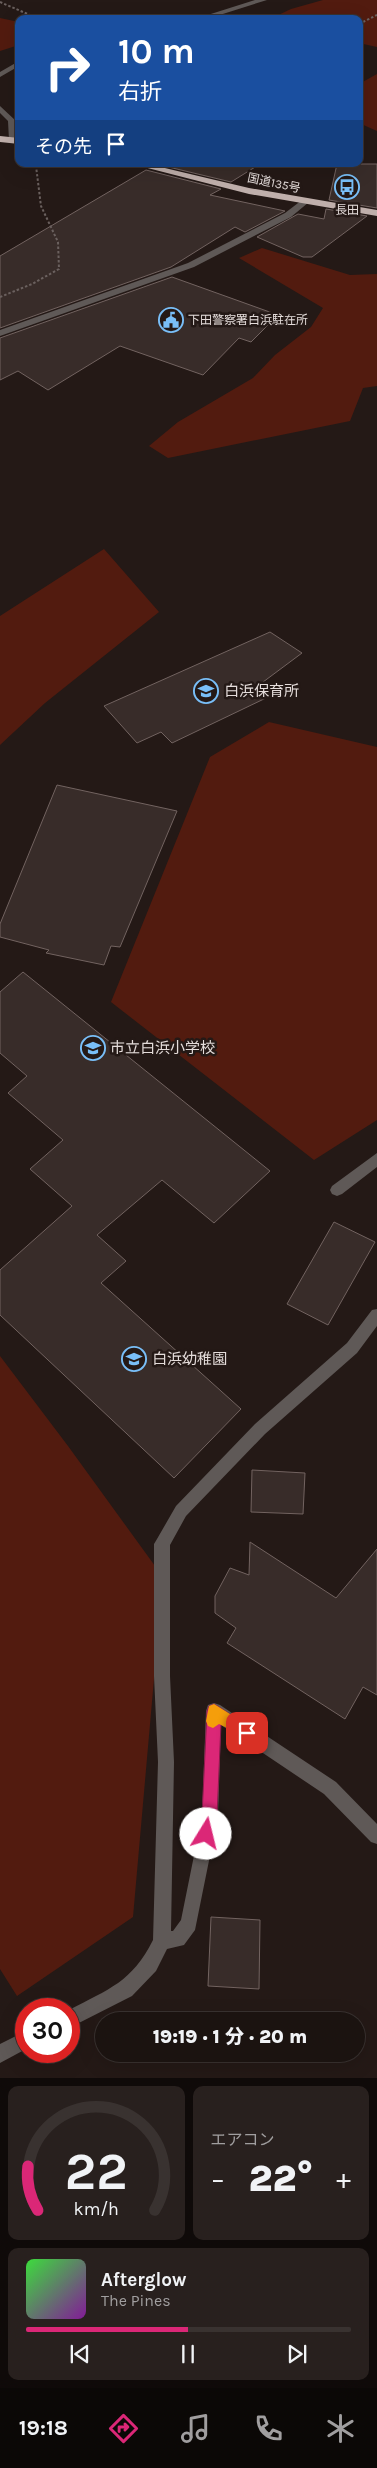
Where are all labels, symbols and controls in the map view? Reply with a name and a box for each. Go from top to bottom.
text: 10 m [118,31,195,72]
icon: right [35,35,100,100]
text: 右折 [118,79,162,105]
icon: arrive [102,130,130,158]
text: その先 [35,136,92,158]
street label: 国道135号 [246,171,302,195]
bus stop icon: 長田 [334,174,360,200]
place label: 長田 [335,203,359,217]
public building icon: 下田警察署白浜駐在所 [158,307,184,333]
place label: 下田警察署白浜駐在所 [188,313,308,327]
school or university icon: 白浜保育所 [193,678,219,704]
place label: 白浜保育所 [224,682,299,700]
school or university icon: 市立白浜小学校 [80,1035,106,1061]
place label: 市立白浜小学校 [110,1039,215,1057]
school or university icon: 白浜幼稚園 [121,1346,147,1372]
place label: 白浜幼稚園 [152,1350,227,1368]
pin [226,1712,268,1754]
icon: arrive [233,1719,261,1747]
position arrow [179,1807,231,1859]
speed limit sign: 30 [15,1998,80,2063]
text: 19:19 · 1 分 · 20 m [153,2026,307,2048]
text: エアコン [211,2130,275,2149]
text: 22 [65,2141,128,2202]
text: 22° [248,2156,313,2201]
text: − [211,2162,225,2195]
text: + [336,2162,351,2195]
text: km/h [74,2199,119,2220]
text: Afterglow [101,2269,187,2291]
text: The Pines [101,2291,171,2310]
icon: previous [66,2340,94,2368]
icon: pause [174,2340,202,2368]
icon: next [283,2340,311,2368]
icon: directions [106,2411,141,2446]
icon: music [178,2411,213,2446]
icon: phone [251,2411,286,2446]
icon: climate [323,2411,358,2446]
text: 19:18 [19,2415,68,2441]

